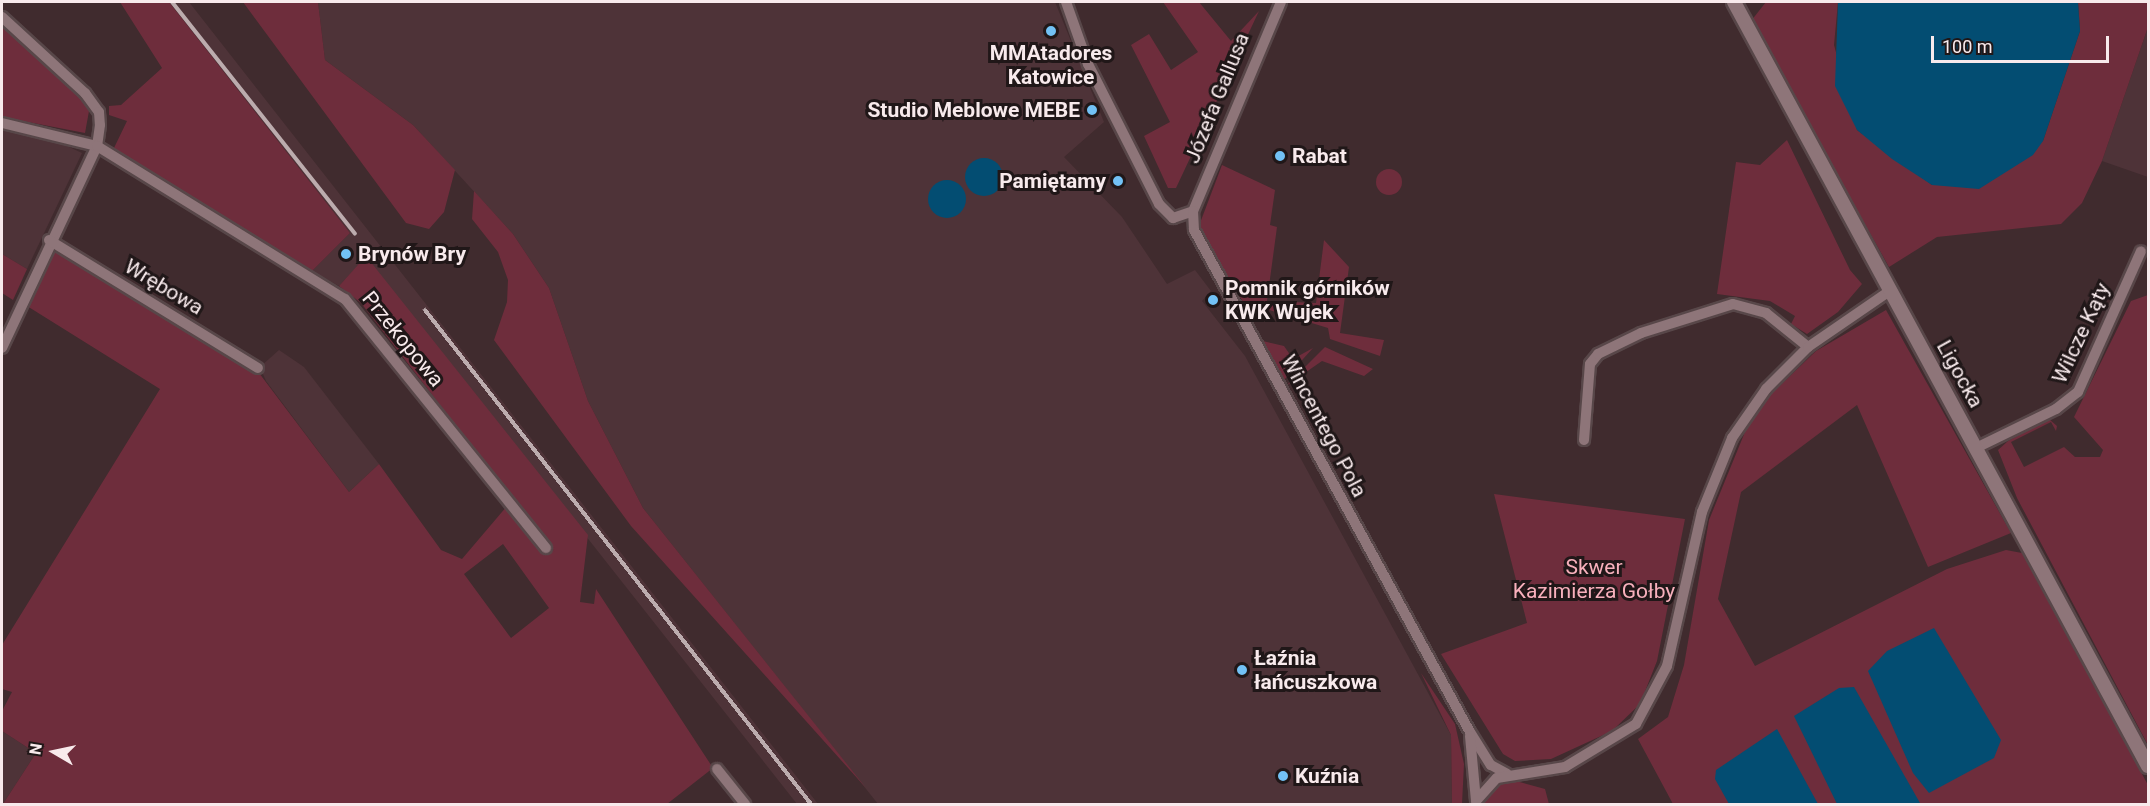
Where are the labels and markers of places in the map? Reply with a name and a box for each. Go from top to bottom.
marker: MMAtadores Katowice [1044,24,1058,38]
place label: MMAtadores Katowice [990,40,1112,90]
place label: Studio Meblowe MEBE [867,97,1080,123]
marker: Studio Meblowe MEBE [1085,103,1099,117]
place label: Rabat [1292,143,1347,169]
marker: Rabat [1273,149,1287,163]
place label: Pamiętamy [999,168,1106,194]
marker: Pamiętamy [1111,174,1125,188]
place label: Brynów Bry [358,241,466,267]
marker: Brynów Bry [339,247,353,261]
place label: Pomnik górników KWK Wujek [1225,275,1390,325]
marker: Pomnik górników KWK Wujek [1206,293,1220,307]
place label: Łaźnia łańcuszkowa [1254,645,1377,695]
marker: Łaźnia łańcuszkowa [1235,663,1249,677]
place label: Kuźnia [1295,763,1359,789]
marker: Kuźnia [1276,769,1290,783]

